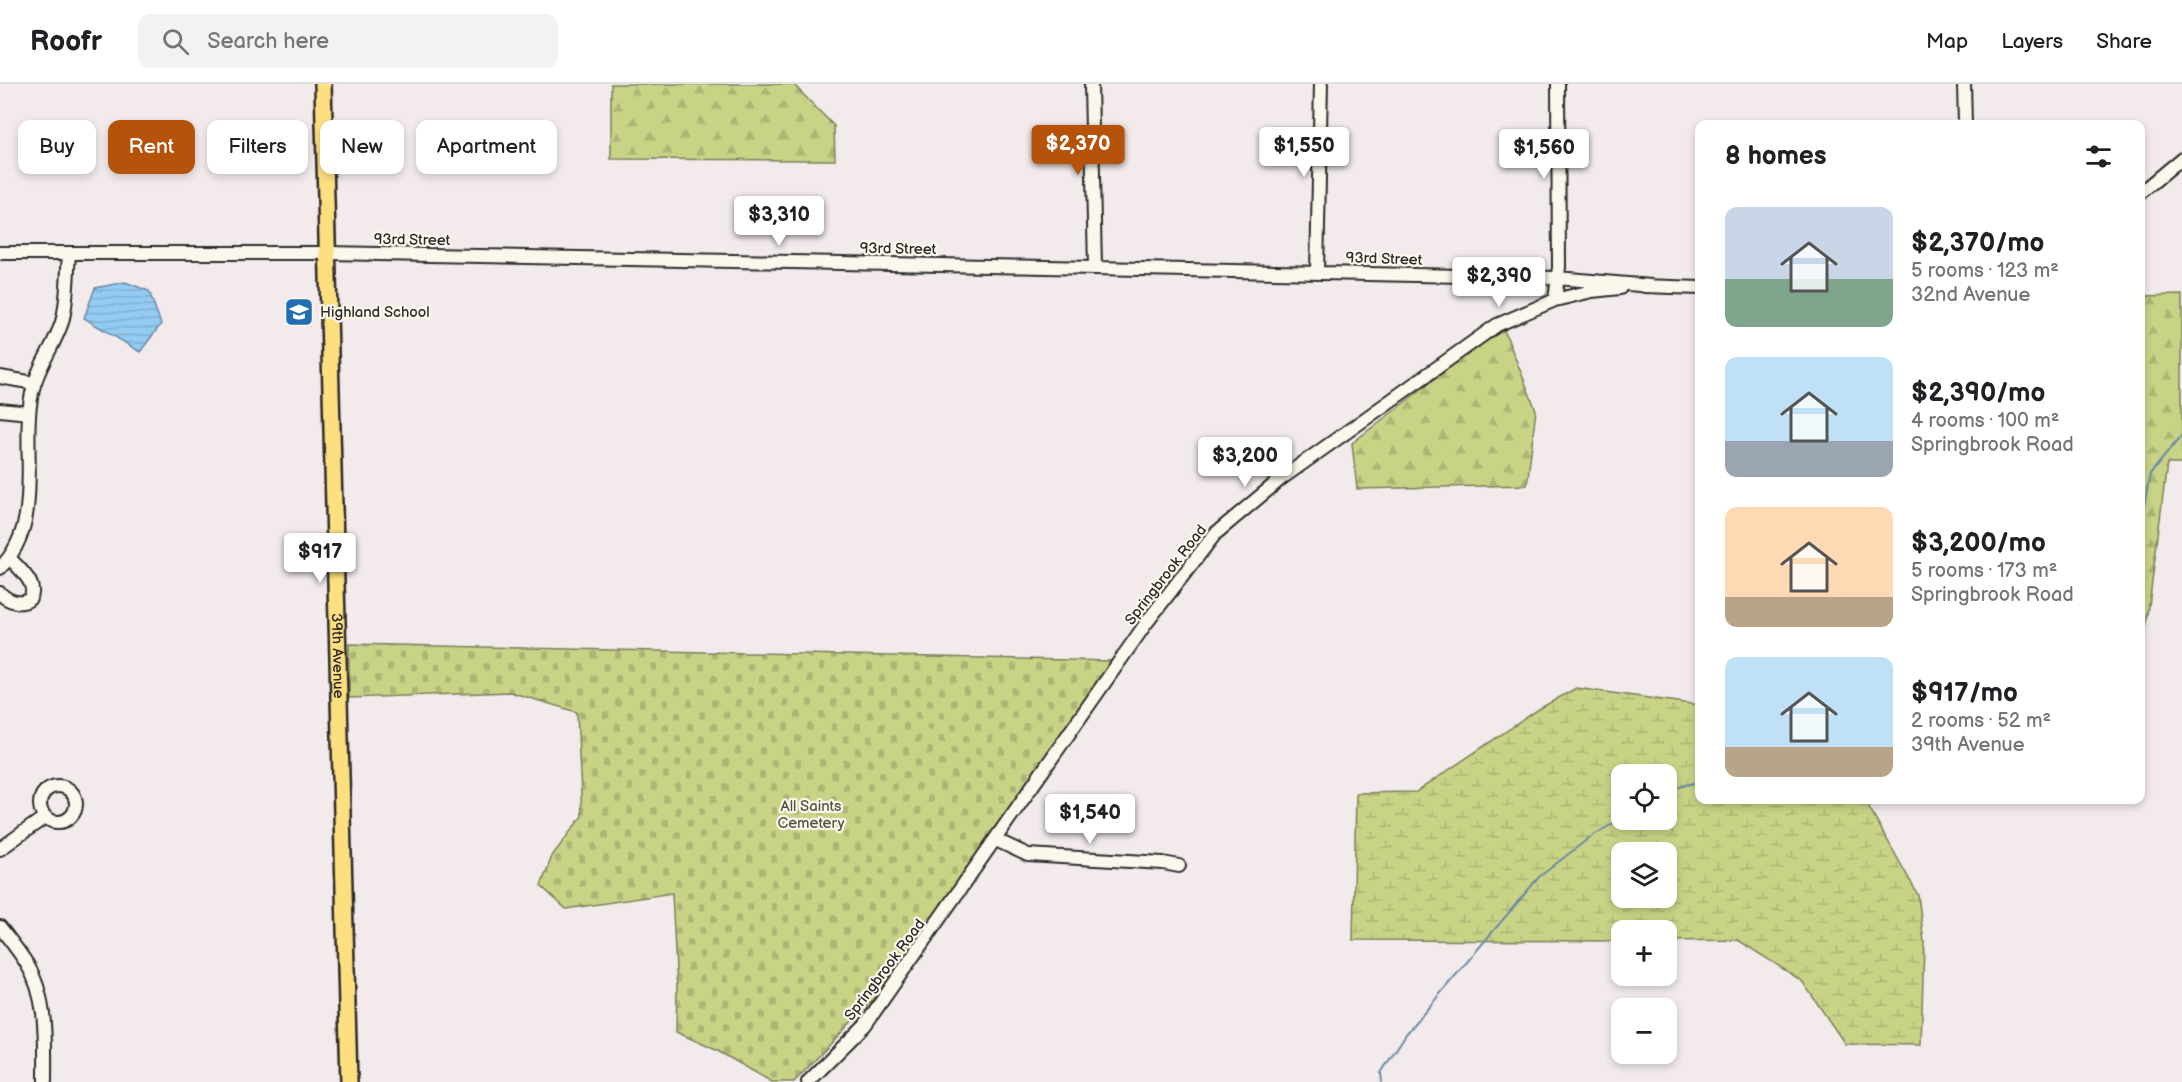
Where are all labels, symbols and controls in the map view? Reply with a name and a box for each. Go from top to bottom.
search box [138,14,558,68]
text: Roofr [30,25,102,58]
icon: search [159,25,192,58]
text: Search here [207,28,329,55]
text: Map [1926,29,1968,54]
text: Layers [2001,29,2063,54]
text: Share [2096,29,2152,54]
chip: Buy [18,120,96,174]
chip: Rent [108,120,195,174]
chip: Filters [207,120,308,174]
chip: New [320,120,404,174]
chip: Apartment [416,120,557,174]
pin: $2,370 [1029,125,1127,176]
pin: $1,550 [1255,127,1353,178]
pin: $1,560 [1495,129,1593,180]
text: $2,370 [1046,132,1110,156]
text: $1,550 [1273,134,1335,158]
text: $1,560 [1513,136,1575,160]
icon: filters [2082,140,2115,173]
text: 8 homes [1725,141,1827,172]
pin: $3,310 [730,196,828,247]
text: $3,310 [748,203,810,227]
text: $2,370/mo [1911,228,2044,259]
street label: 93rd Street [374,230,451,250]
icon: home [1773,231,1845,303]
street label: 93rd Street [860,239,937,259]
street label: 93rd Street [1345,248,1423,270]
pin: $2,390 [1450,257,1548,308]
text: 5 rooms · 123 m² [1911,259,2059,283]
text: $2,390 [1466,264,1532,288]
text: 32nd Avenue [1911,283,2030,307]
school or university icon: Highland School [283,296,315,328]
place label: Highland School [320,303,430,322]
text: $2,390/mo [1911,378,2045,409]
icon: home [1773,381,1845,453]
text: 4 rooms · 100 m² [1911,409,2059,433]
text: Springbrook Road [1911,433,2074,457]
pin: $3,200 [1196,437,1294,488]
text: $3,200 [1212,444,1278,468]
street label: Springbrook Road [1121,521,1211,629]
text: $3,200/mo [1911,528,2046,559]
icon: home [1773,531,1845,603]
pin: $917 [284,533,356,584]
text: $917 [298,540,342,564]
text: 5 rooms · 173 m² [1911,559,2057,583]
text: Springbrook Road [1911,583,2074,607]
street label: 39th Avenue [327,613,349,699]
text: $917/mo [1911,678,2018,709]
icon: home [1773,681,1845,753]
text: 2 rooms · 52 m² [1911,709,2051,733]
text: 39th Avenue [1911,733,2025,757]
map controls [1611,764,1677,1064]
button: locate [1611,764,1677,830]
pin: $1,540 [1041,794,1139,845]
park label: All Saints Cemetery [778,797,845,833]
text: $1,540 [1059,801,1121,825]
button: layers [1611,842,1677,908]
street label: Springbrook Road [841,916,929,1024]
button: + [1611,920,1677,986]
button: − [1611,998,1677,1064]

